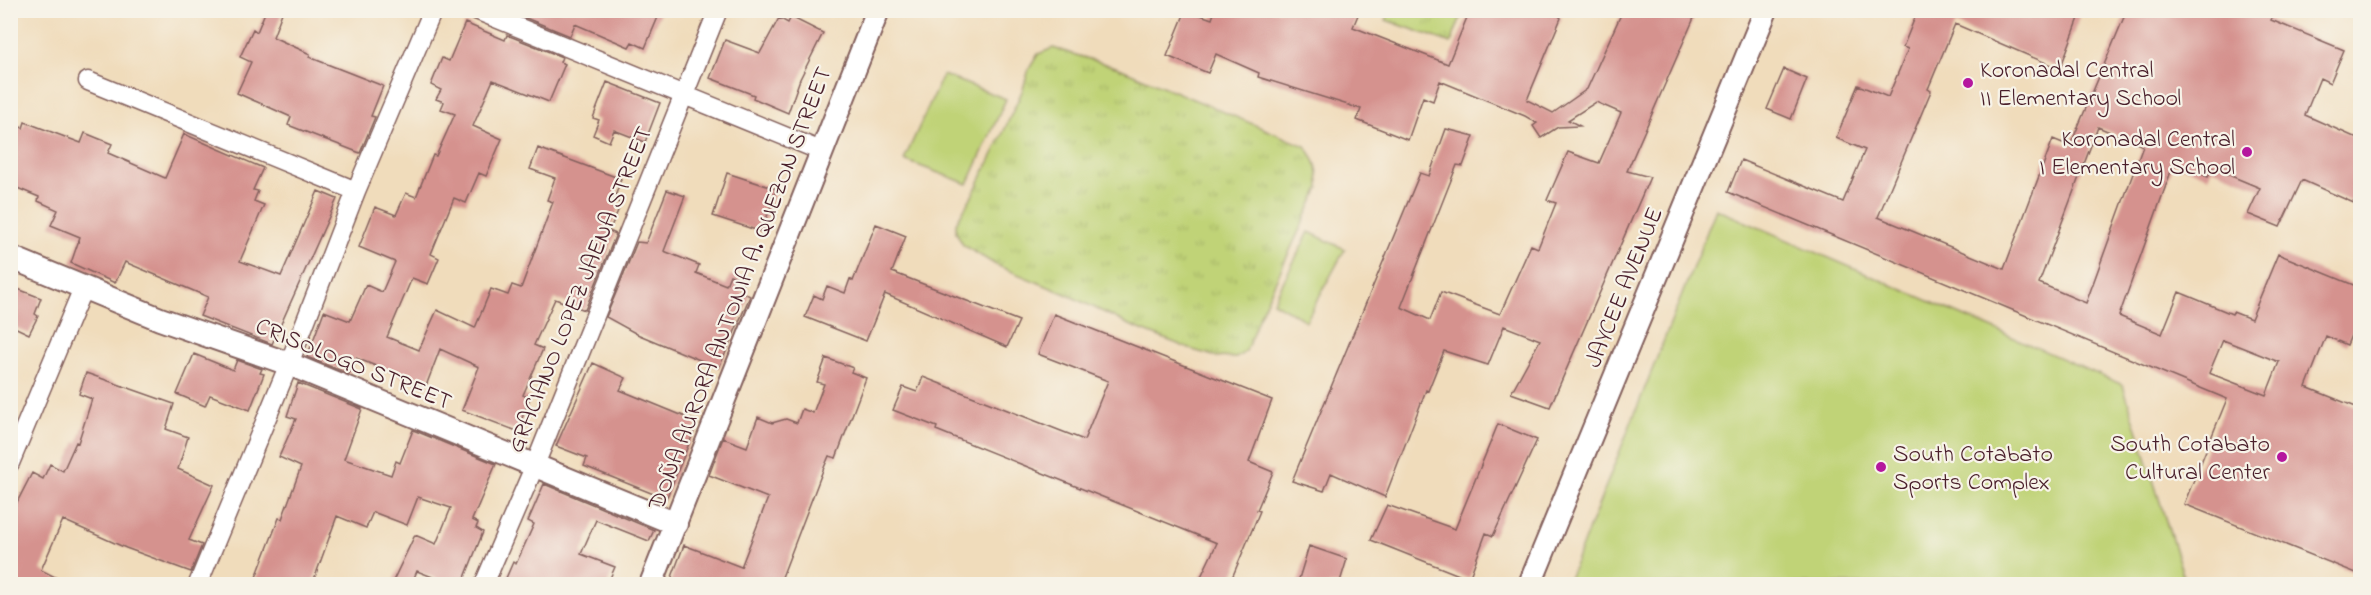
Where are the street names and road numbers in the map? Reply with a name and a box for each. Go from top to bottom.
street label: DOÑA AURORA ANTONIA A. QUEZON STREET [640,62,842,516]
street label: GRACIANO LOPEZ JAENA STREET [500,121,663,458]
street label: JAYCEE AVENUE [1577,202,1674,374]
street label: CRISOLOGO STREET [249,310,457,421]

